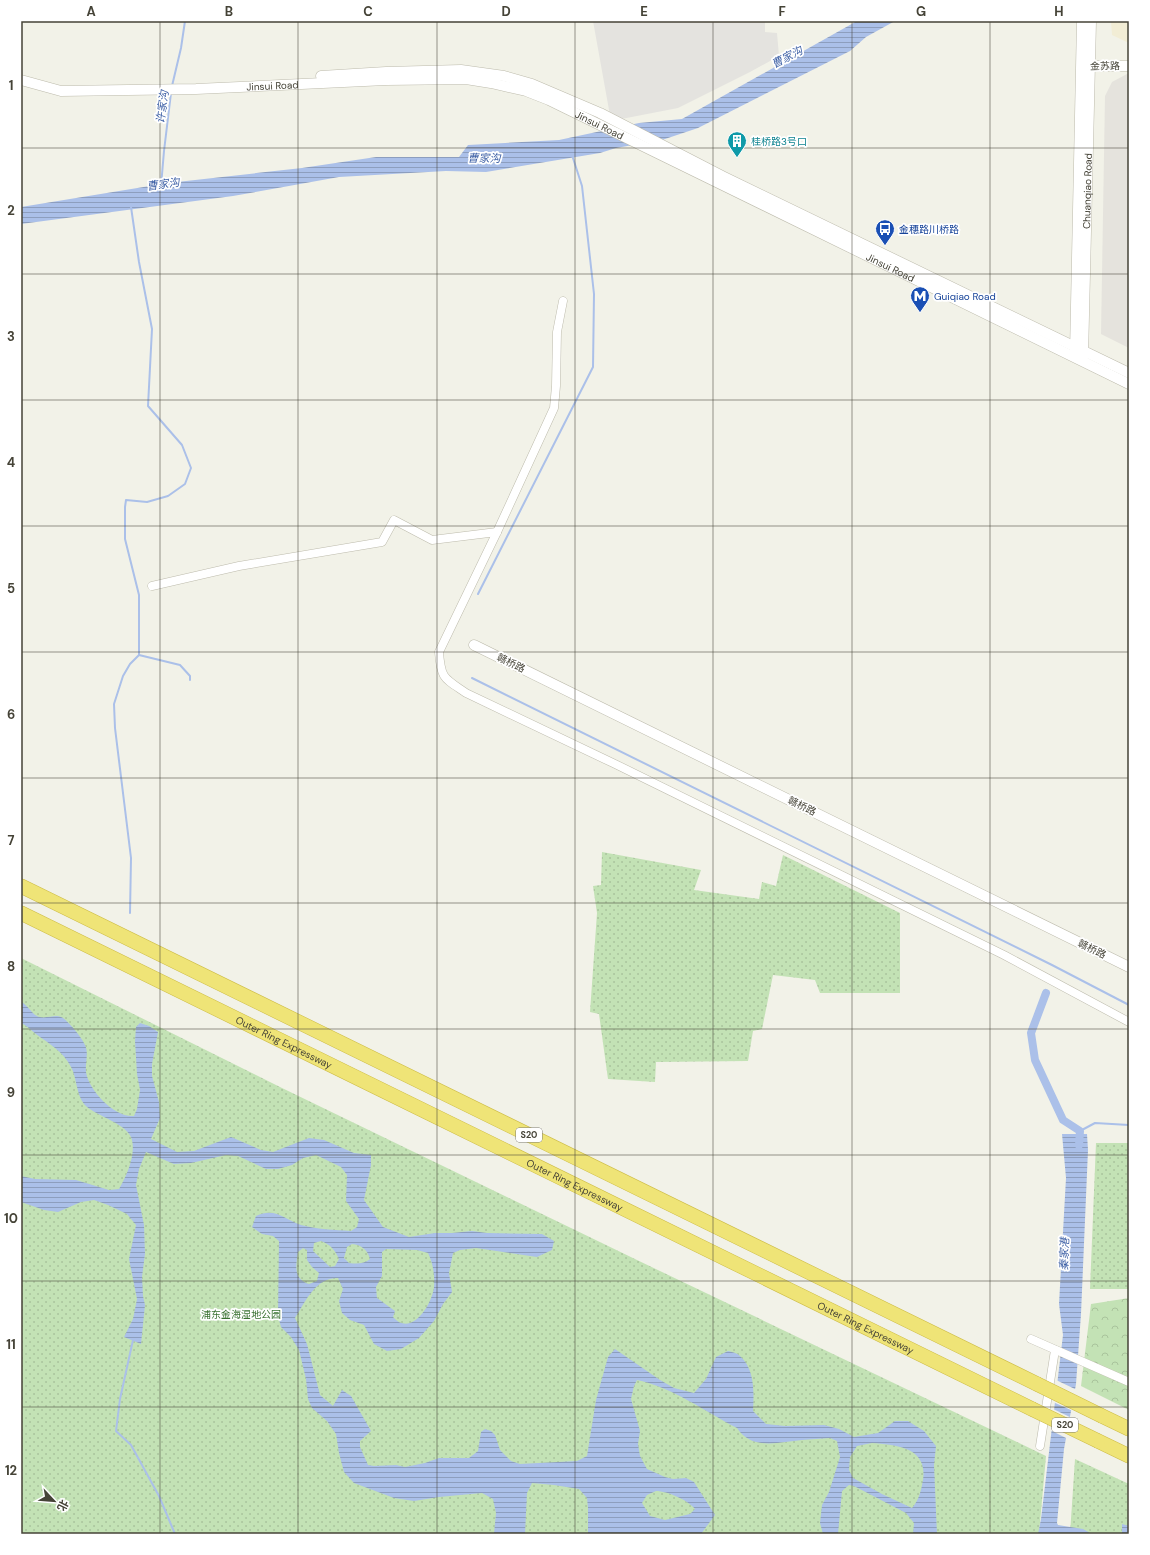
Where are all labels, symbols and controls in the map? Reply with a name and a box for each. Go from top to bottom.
text: A [86,3,96,20]
text: B [225,3,233,20]
text: C [363,3,373,20]
text: D [501,3,511,20]
text: E [640,3,648,20]
text: F [778,3,786,20]
text: G [916,3,926,20]
text: H [1054,3,1064,20]
water label: 曹家沟 [769,43,806,71]
street label: 金苏路 [1090,59,1120,73]
text: 1 [9,77,13,94]
street label: Jinsui Road [246,78,299,93]
water label: 许家沟 [153,89,171,124]
street label: Jinsui Road [573,107,626,142]
building icon: 桂桥路3号口 [726,130,748,158]
place label: 桂桥路3号口 [751,135,807,148]
water label: 曹家沟 [468,151,501,165]
street label: Chuanqiao Road [1080,153,1094,229]
water label: 曹家沟 [146,175,181,193]
text: 2 [7,202,15,219]
bus stop icon: 金穗路川桥路 [874,218,896,246]
place label: 金穗路川桥路 [899,223,959,236]
street label: Jinsui Road [864,250,917,285]
metro station icon: Guiqiao Road [909,285,931,313]
place label: Guiqiao Road [934,290,996,303]
text: 3 [7,328,15,345]
text: 4 [7,454,15,471]
text: 5 [7,580,15,597]
street label: 赣桥路 [495,651,527,675]
text: 6 [7,706,15,723]
street label: 赣桥路 [786,794,818,818]
text: 7 [8,832,15,849]
street label: 赣桥路 [1076,937,1108,961]
text: 8 [7,958,15,975]
street label: Outer Ring Expressway [234,1013,335,1071]
text: 9 [7,1084,15,1101]
road number: S20 [516,1128,542,1142]
street label: Outer Ring Expressway [524,1156,626,1214]
text: 10 [4,1210,18,1227]
water label: 秦家港 [1056,1235,1072,1271]
street label: Outer Ring Expressway [815,1298,917,1357]
park label: 浦东金海湿地公园 [201,1308,281,1321]
text: 11 [6,1336,16,1353]
road number: S20 [1052,1418,1078,1432]
text: 12 [5,1462,17,1479]
north arrow [34,1481,74,1521]
text: 北 [54,1497,72,1513]

